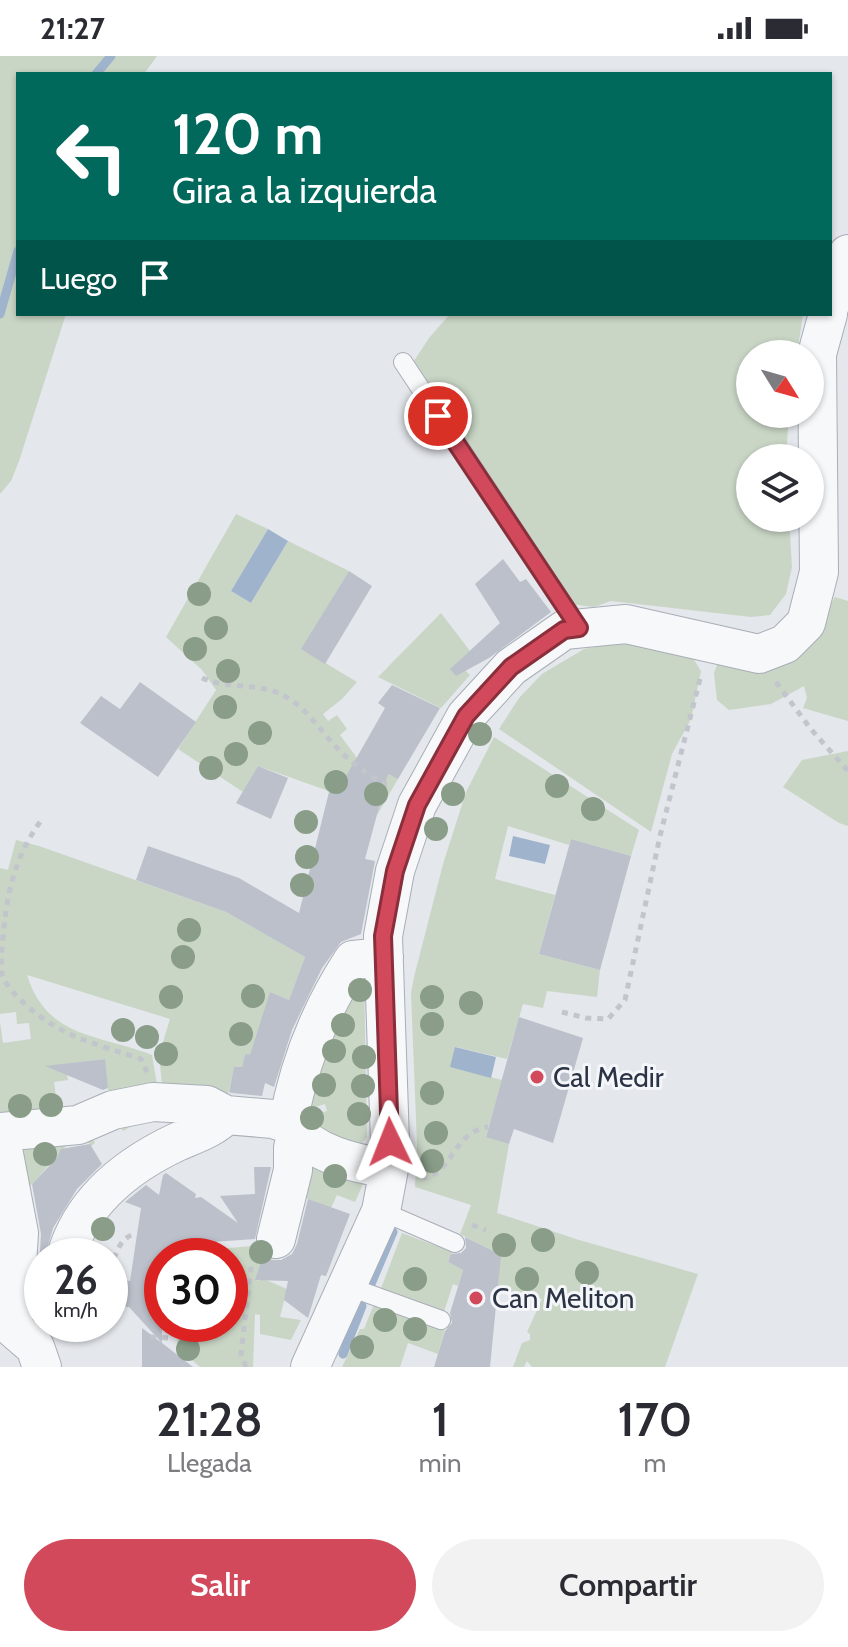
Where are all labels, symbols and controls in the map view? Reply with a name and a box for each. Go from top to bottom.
text: 21:27 [40,10,105,47]
text: 120 m [172,100,323,168]
icon: left [40,104,144,208]
text: Gira a la izquierda [172,168,437,212]
icon: arrive [133,256,177,300]
text: Luego [40,260,117,297]
north arrow [736,340,824,428]
map controls [736,340,824,532]
pin [404,382,472,450]
icon: arrive [416,394,460,438]
button: layers [736,444,824,532]
place label: Cal Medir [553,1060,664,1094]
marker: Cal Medir [528,1068,546,1086]
position arrow [348,1100,432,1184]
speed limit sign: 30 [144,1238,248,1342]
text: 26 [54,1255,98,1304]
place label: Can Meliton [492,1281,634,1315]
marker: Can Meliton [467,1289,485,1307]
text: km/h [54,1298,98,1322]
text: 21:28 [156,1390,263,1448]
text: 1 [432,1390,449,1448]
text: 170 [617,1390,692,1448]
text: Llegada [167,1447,252,1479]
text: min [419,1447,462,1479]
text: m [643,1447,666,1479]
button: Salir [24,1539,416,1631]
button: Compartir [432,1539,824,1631]

